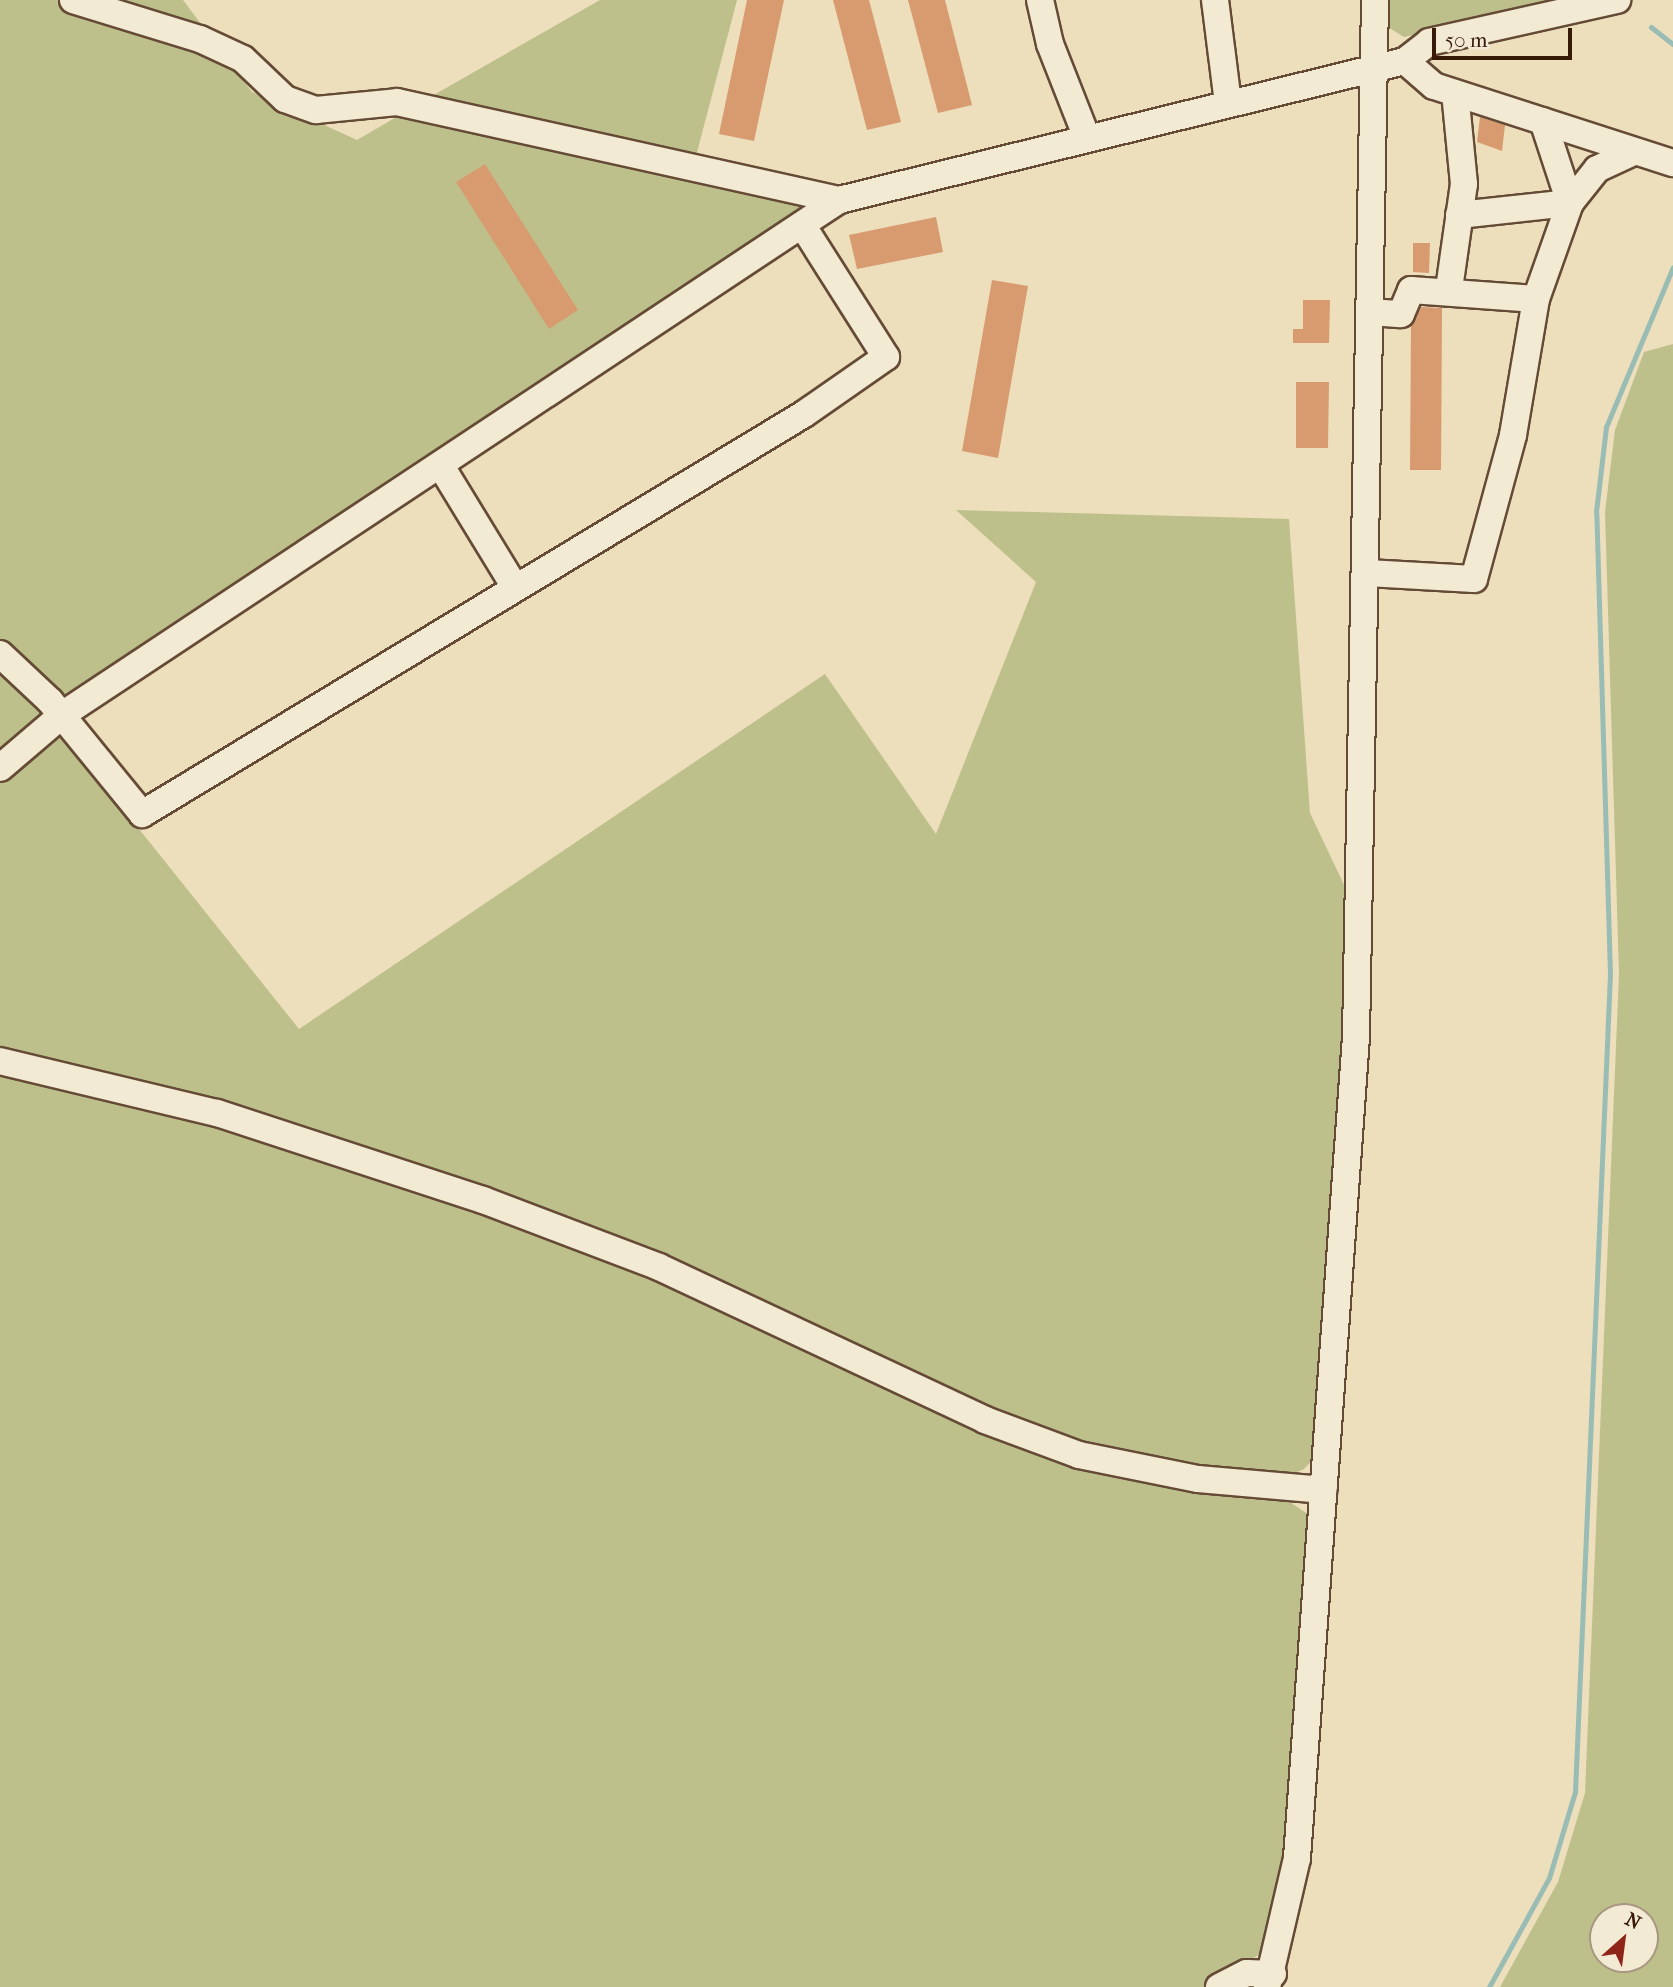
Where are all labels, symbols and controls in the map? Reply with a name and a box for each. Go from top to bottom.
scale bar [1435,14,1575,58]
text: 50 m [1445,28,1488,52]
north arrow [1589,1903,1659,1973]
text: N [1621,1908,1644,1934]

